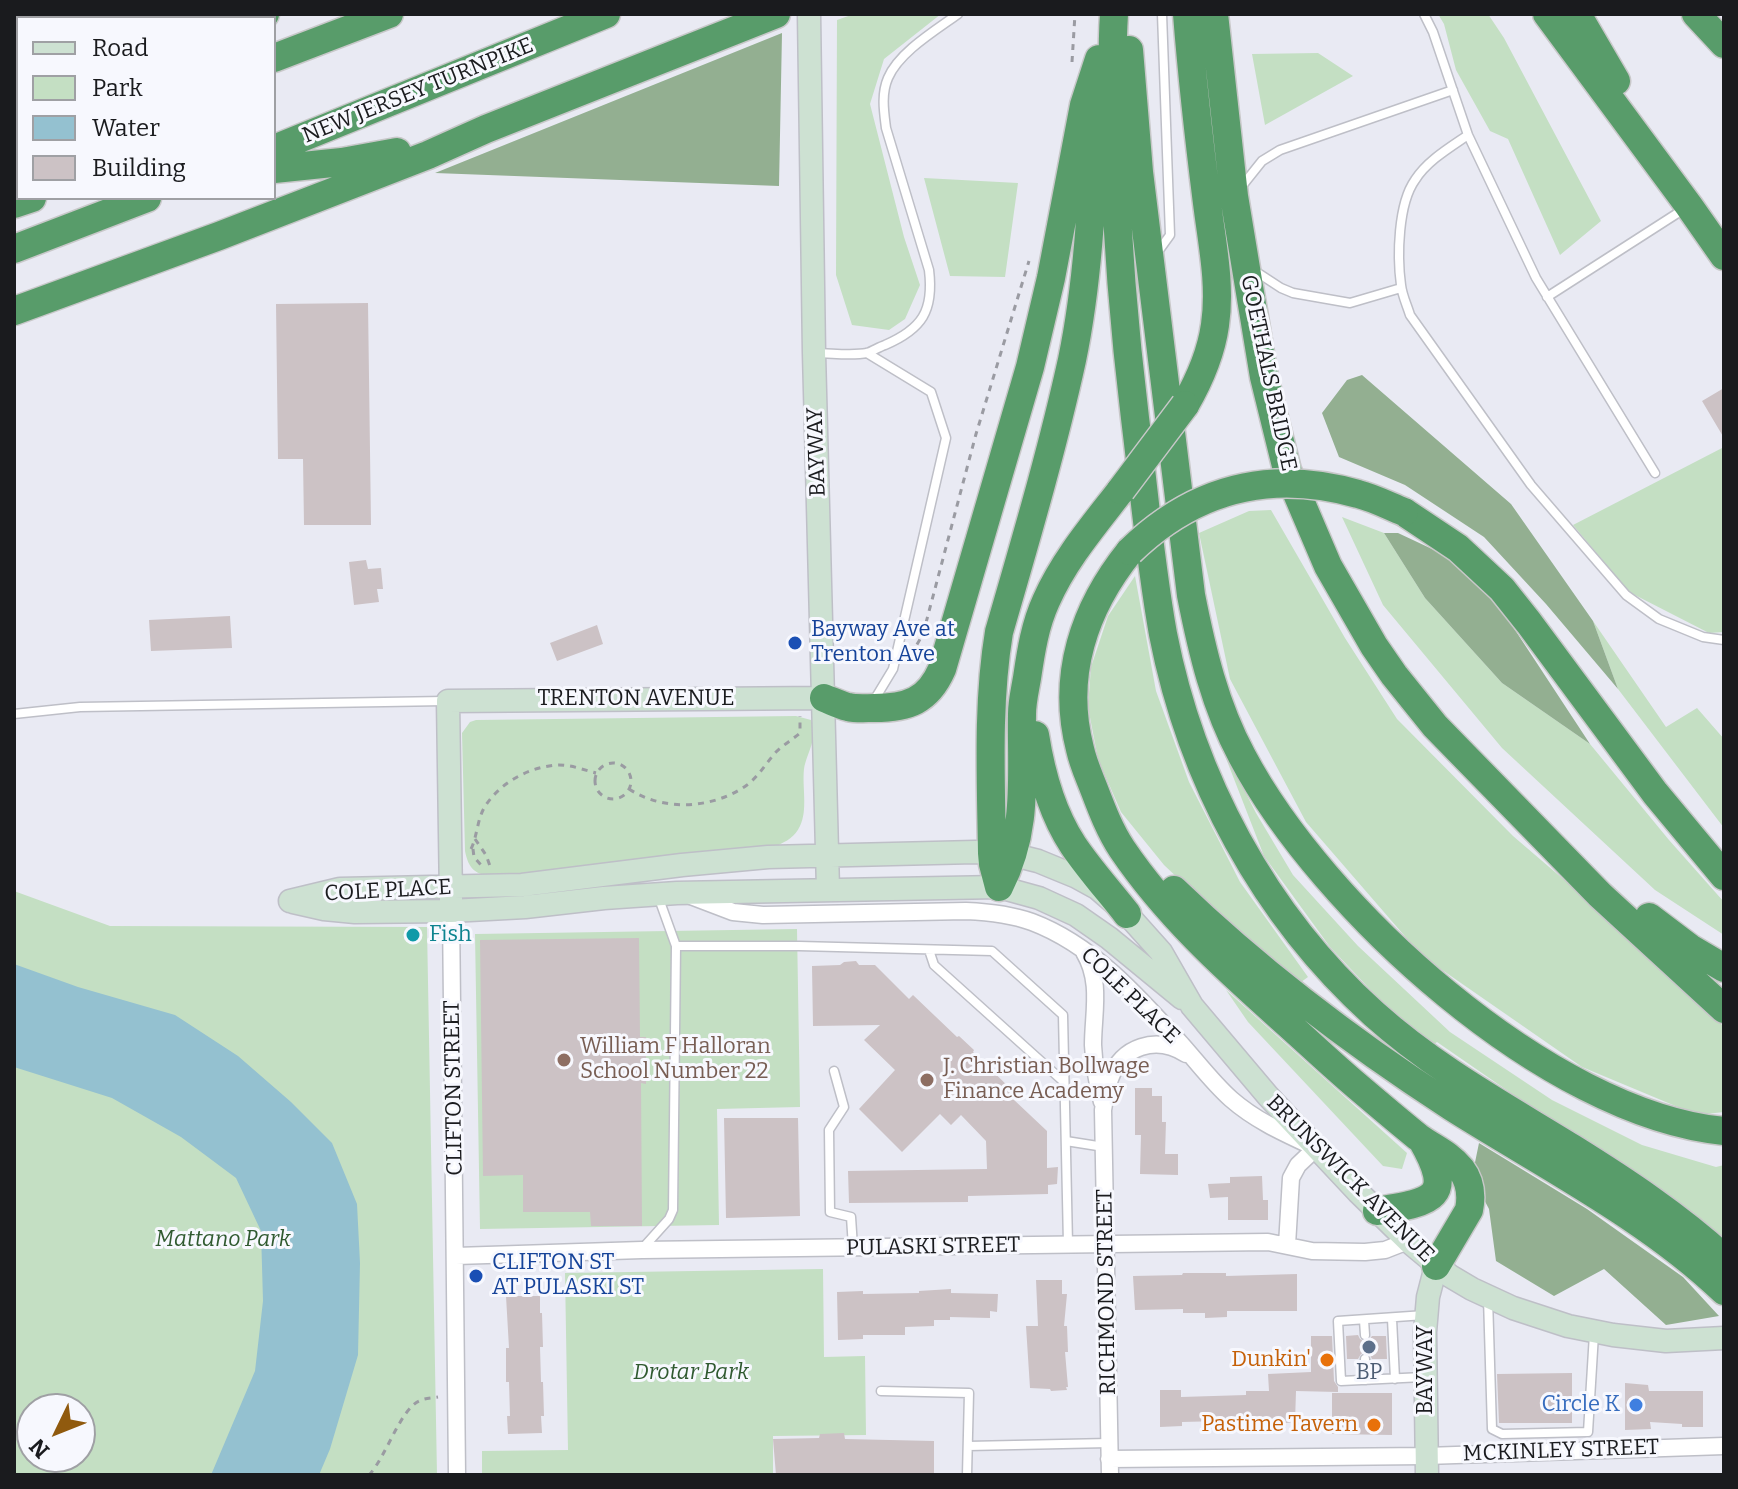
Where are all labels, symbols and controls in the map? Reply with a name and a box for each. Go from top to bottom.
legend [16,16,276,200]
street label: NEW JERSEY TURNPIKE [299,33,537,149]
text: Road [92,34,148,62]
text: Park [92,74,143,102]
text: Water [92,114,160,142]
text: Building [92,154,186,182]
street label: GOETHALS BRIDGE [1234,273,1302,473]
street label: BAYWAY [802,407,832,497]
place label: Bayway Ave at Trenton Ave [811,617,955,668]
marker: Bayway Ave at Trenton Ave [786,634,804,652]
street label: TRENTON AVENUE [537,686,735,712]
street label: COLE PLACE [324,874,452,908]
place label: Fish [429,922,472,948]
marker: Fish [404,926,422,944]
street label: COLE PLACE [1075,942,1185,1050]
street label: CLIFTON STREET [439,1000,469,1176]
place label: William F Halloran School Number 22 [580,1034,771,1086]
marker: William F Halloran School Number 22 [555,1051,573,1069]
place label: J. Christian Bollwage Finance Academy [943,1054,1150,1106]
marker: J. Christian Bollwage Finance Academy [918,1071,936,1089]
street label: BRUNSWICK AVENUE [1261,1090,1439,1268]
street label: RICHMOND STREET [1092,1189,1122,1395]
park label: Mattano Park [155,1227,291,1253]
street label: PULASKI STREET [846,1232,1020,1262]
place label: CLIFTON ST AT PULASKI ST [492,1250,644,1302]
marker: CLIFTON ST AT PULASKI ST [467,1267,485,1285]
street label: BAYWAY [1413,1325,1439,1415]
marker: BP [1360,1338,1378,1356]
place label: Dunkin' [1231,1347,1311,1373]
marker: Dunkin' [1318,1351,1336,1369]
park label: Drotar Park [633,1360,749,1386]
place label: BP [1356,1360,1382,1386]
place label: Circle K [1541,1392,1620,1418]
north arrow [16,1393,96,1473]
marker: Circle K [1627,1396,1645,1414]
place label: Pastime Tavern [1201,1412,1358,1438]
marker: Pastime Tavern [1365,1416,1383,1434]
text: N [24,1433,55,1464]
street label: MCKINLEY STREET [1462,1434,1660,1468]

